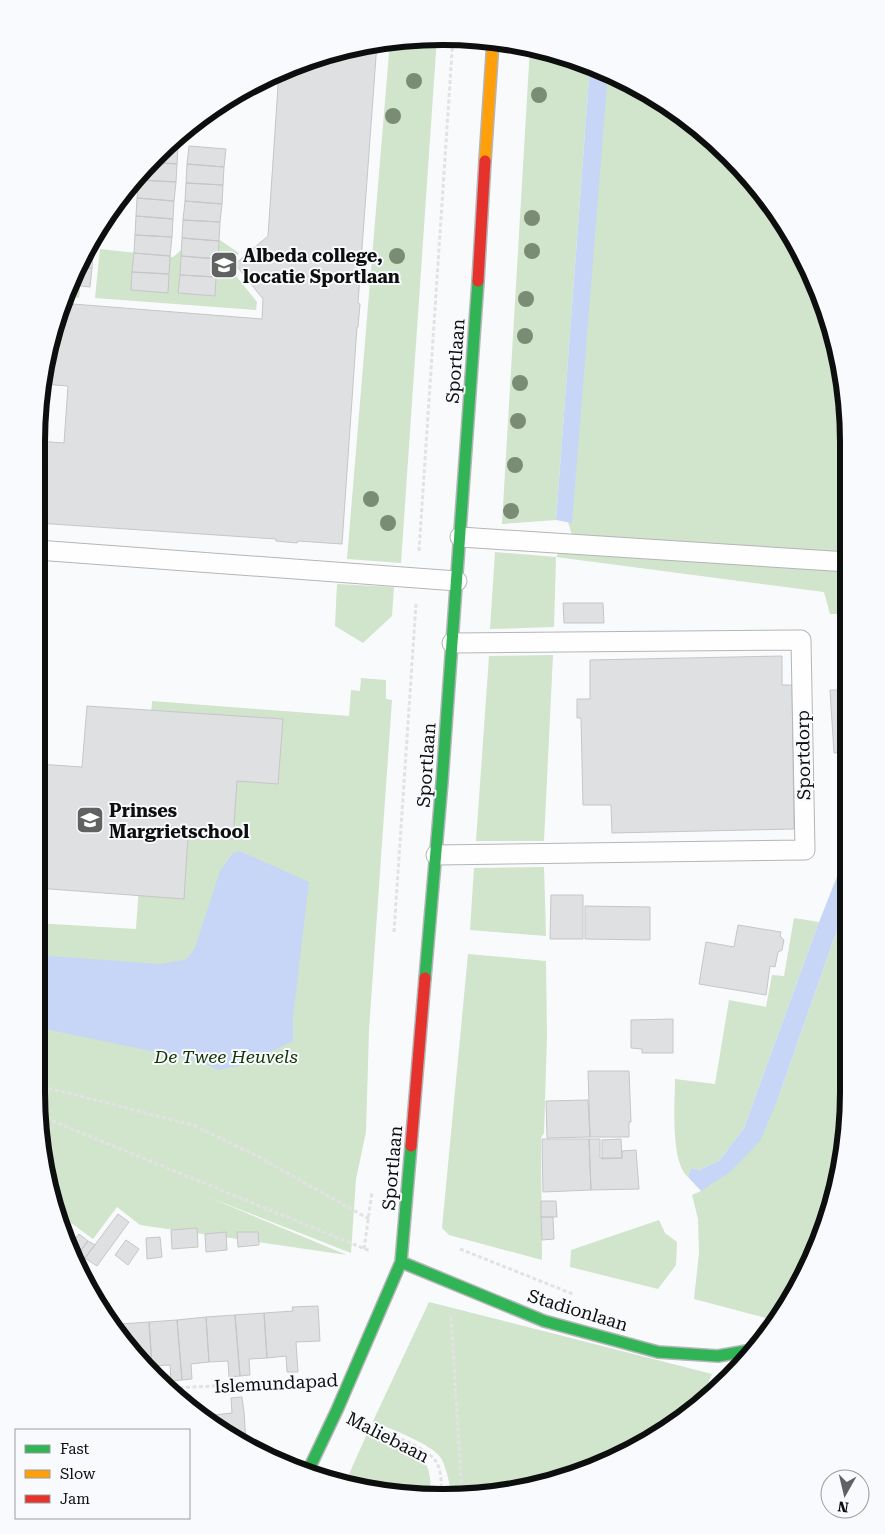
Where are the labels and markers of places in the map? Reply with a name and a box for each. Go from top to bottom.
place label: Albeda college, locatie Sportlaan [243,245,400,287]
school or university icon: Albeda college, locatie Sportlaan [209,250,239,280]
place label: Prinses Margrietschool [109,800,249,842]
school or university icon: Prinses Margrietschool [75,805,105,835]

